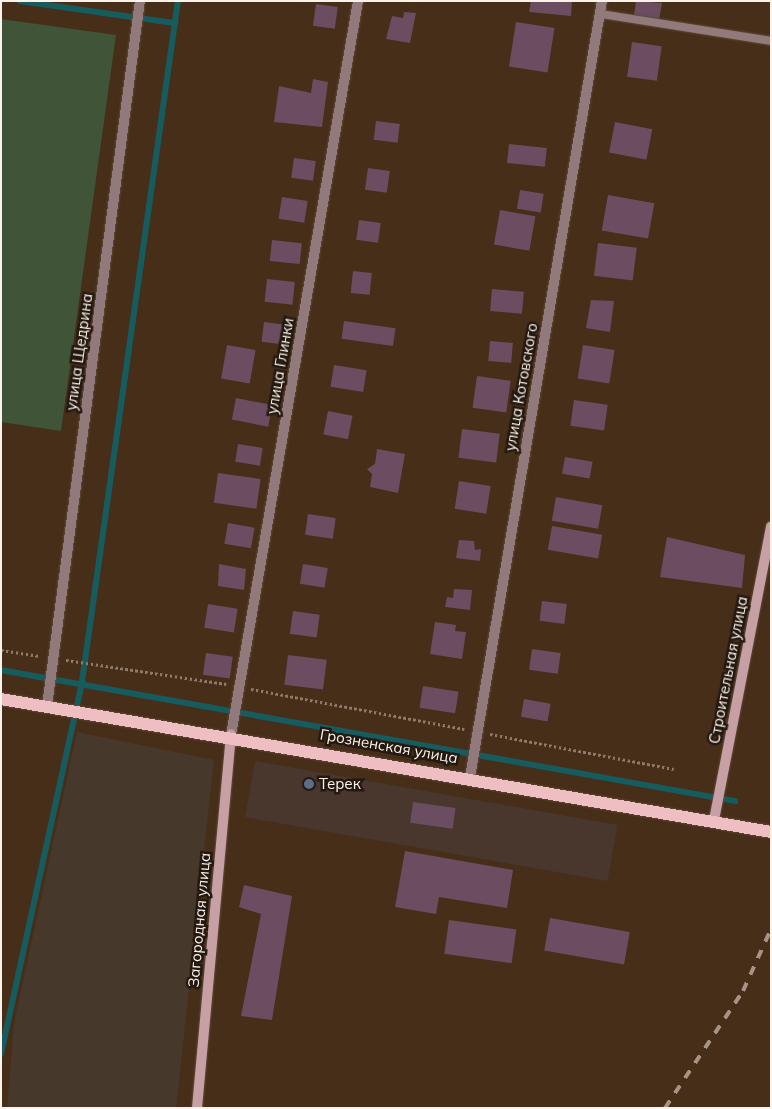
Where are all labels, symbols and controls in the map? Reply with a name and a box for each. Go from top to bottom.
street label: улица Щедрина [62,292,96,412]
street label: улица Глинки [263,316,297,416]
street label: улица Котовского [501,322,541,452]
street label: Строительная улица [705,595,751,745]
street label: Грозненская улица [319,725,459,767]
place label: Терек [319,775,361,793]
marker: Терек [303,778,315,790]
street label: Загородная улица [184,852,214,988]

